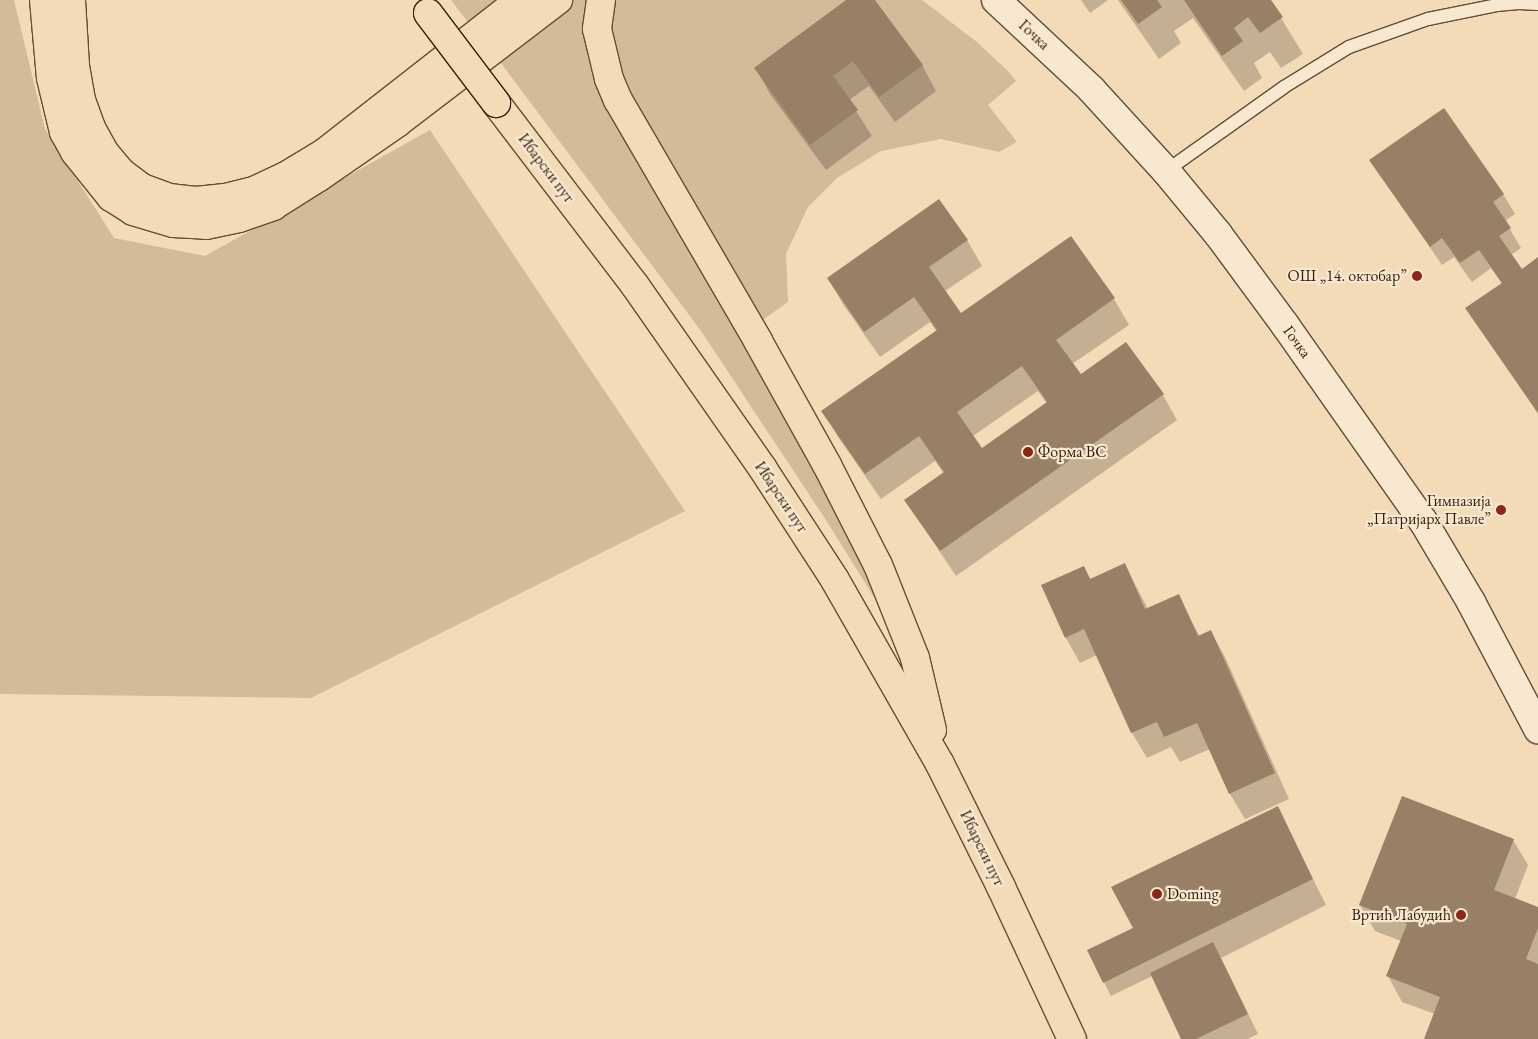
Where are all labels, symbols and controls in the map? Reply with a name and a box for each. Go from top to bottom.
street label: Гочка [1014,16,1054,54]
street label: Ибарски пут [514,130,578,206]
place label: ОШ „14. октобар” [1287,266,1407,286]
marker: ОШ „14. октобар” [1411,270,1423,282]
street label: Гочка [1279,322,1315,362]
place label: Форма ВС [1038,442,1107,462]
marker: Форма ВС [1022,446,1034,458]
street label: Ибарски пут [750,458,812,536]
place label: Гимназија „Патријарх Павле” [1367,491,1491,529]
marker: Гимназија „Патријарх Павле” [1495,504,1507,516]
street label: Ибарски пут [955,807,1009,889]
place label: Doming [1167,884,1219,904]
marker: Doming [1151,888,1163,900]
place label: Вртић Лабудић [1351,905,1451,925]
marker: Вртић Лабудић [1455,909,1467,921]

